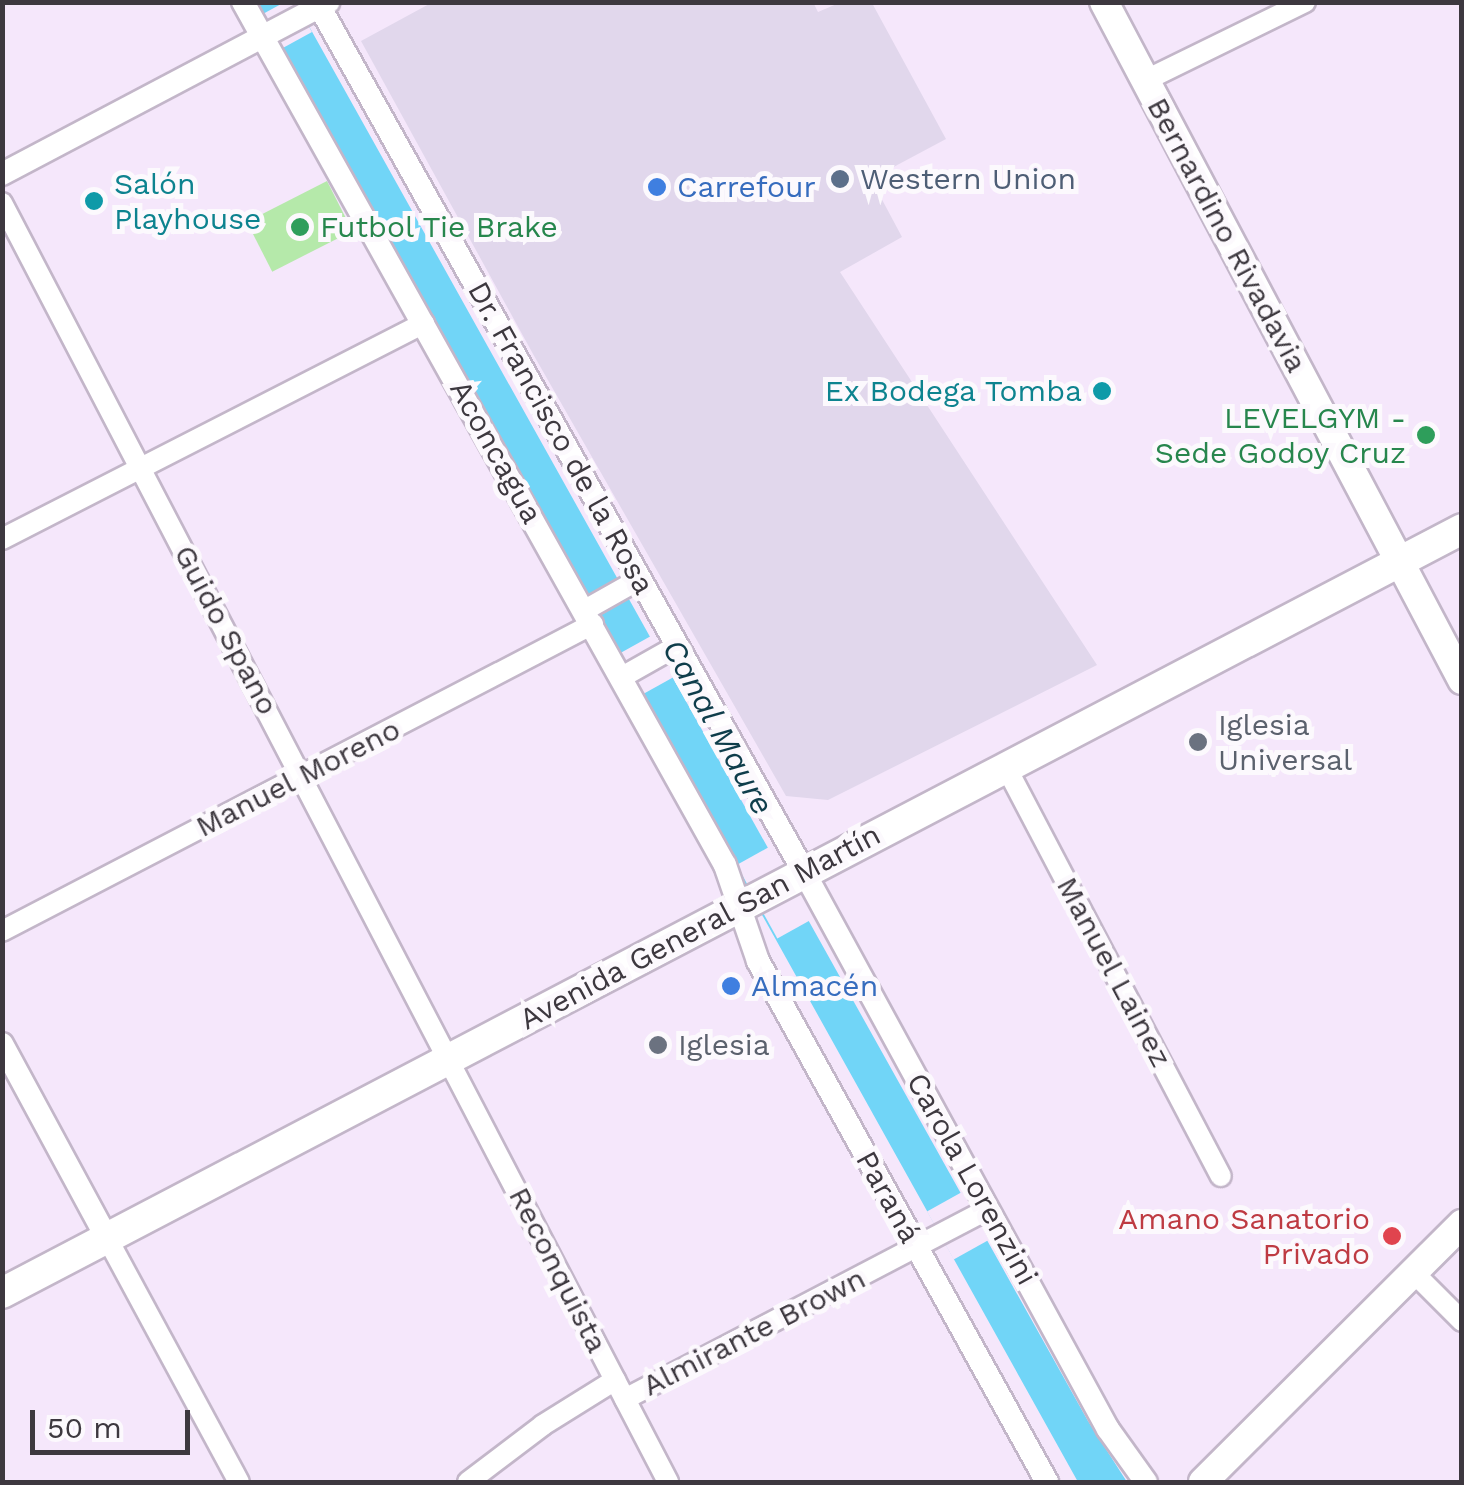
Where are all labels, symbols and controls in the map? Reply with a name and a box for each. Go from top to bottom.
street label: Bernardino Rivadavia [1139,92,1315,378]
place label: Western Union [860,161,1076,197]
place label: Salón Playhouse [114,166,261,236]
marker: Western Union [829,168,851,190]
place label: Carrefour [677,169,816,205]
marker: Carrefour [646,176,668,198]
marker: Salón Playhouse [83,190,105,212]
place label: Futbol Tie Brake [320,209,560,245]
marker: Futbol Tie Brake [289,216,311,238]
street label: Dr. Francisco de la Rosa [460,275,662,601]
place label: Ex Bodega Tomba [823,373,1082,409]
street label: Aconcagua [442,374,550,530]
marker: Ex Bodega Tomba [1091,380,1113,402]
place label: LEVELGYM - Sede Godoy Cruz [1154,400,1406,470]
marker: LEVELGYM - Sede Godoy Cruz [1415,424,1437,446]
street label: Guido Spano [166,539,286,721]
water label: Canal Maure [654,632,782,822]
place label: Iglesia Universal [1218,707,1352,778]
street label: Manuel Moreno [189,711,407,845]
marker: Iglesia Universal [1187,731,1209,753]
street label: Avenida General San Martín [513,816,887,1038]
street label: Manuel Lainez [1049,870,1179,1074]
place label: Almacén [751,968,878,1004]
marker: Almacén [720,975,742,997]
place label: Iglesia [678,1027,770,1063]
marker: Iglesia [647,1034,669,1056]
street label: Carola Lorenzini [899,1066,1045,1292]
street label: Paraná [848,1145,928,1249]
street label: Reconquista [501,1181,615,1359]
place label: Amano Sanatorio Privado [1118,1201,1370,1272]
marker: Amano Sanatorio Privado [1379,1223,1405,1249]
street label: Almirante Brown [637,1260,871,1404]
scale bar [35,1390,195,1452]
text: 50 m [47,1410,122,1445]

